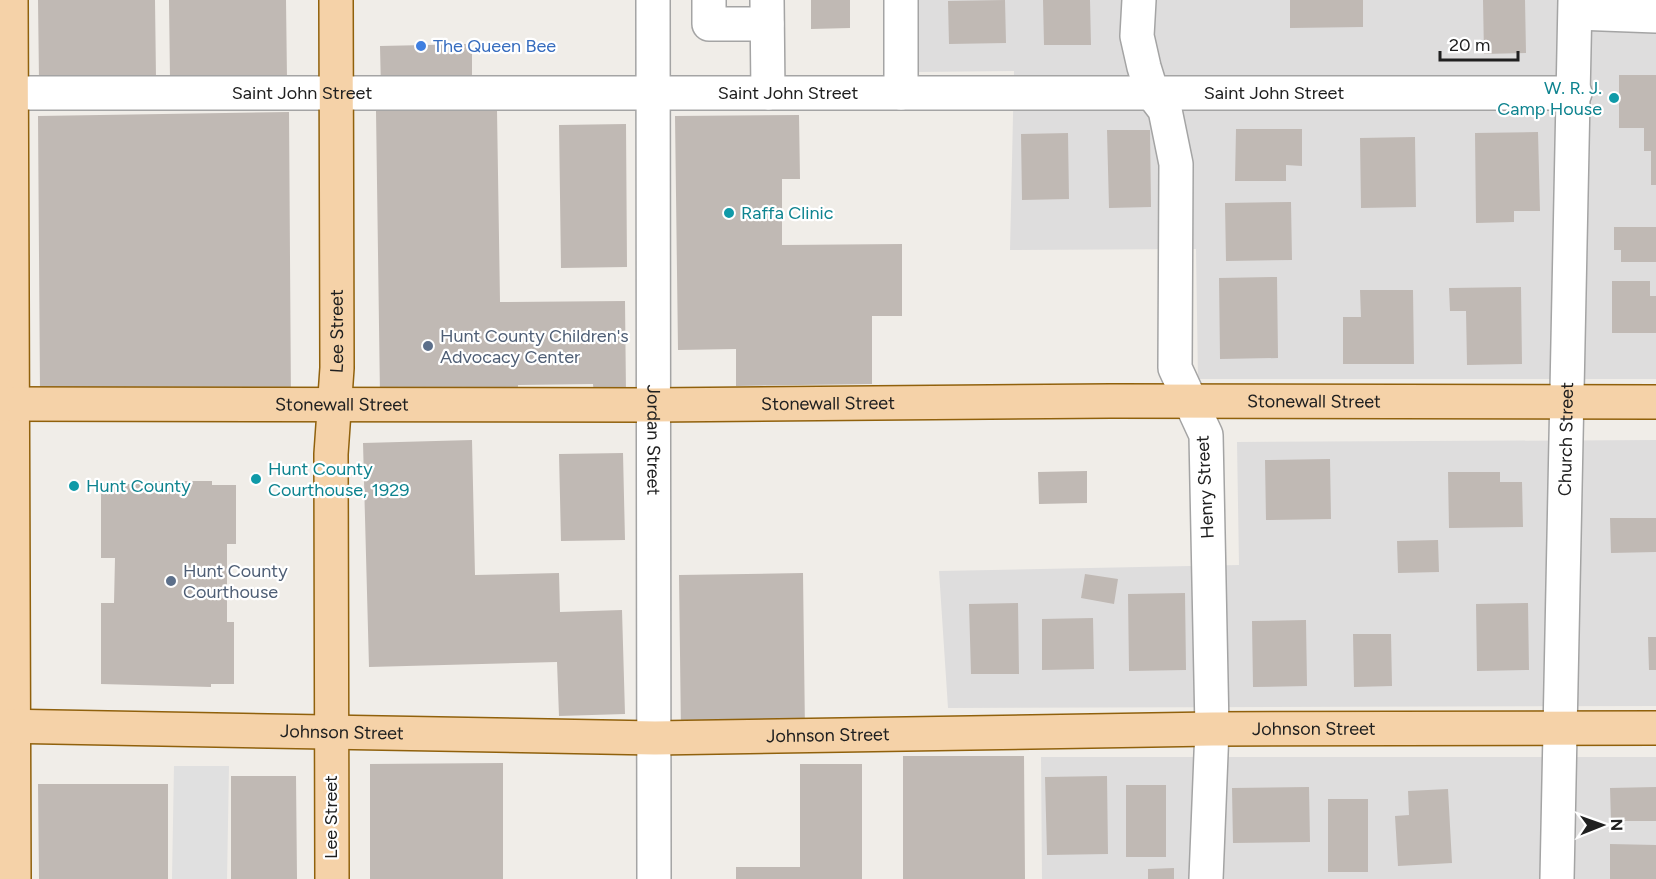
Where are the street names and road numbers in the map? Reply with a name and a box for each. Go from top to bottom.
street label: Saint John Street [232,82,372,104]
street label: Saint John Street [718,82,858,104]
street label: Saint John Street [1204,82,1344,104]
street label: Lee Street [326,289,348,374]
street label: Church Street [1554,382,1578,496]
street label: Jordan Street [642,385,665,495]
street label: Stonewall Street [1247,390,1381,412]
street label: Stonewall Street [761,392,895,415]
street label: Stonewall Street [275,393,409,416]
street label: Henry Street [1191,434,1219,539]
street label: Johnson Street [1252,718,1376,740]
street label: Johnson Street [280,720,404,744]
street label: Johnson Street [766,723,890,747]
street label: Lee Street [320,775,342,859]

